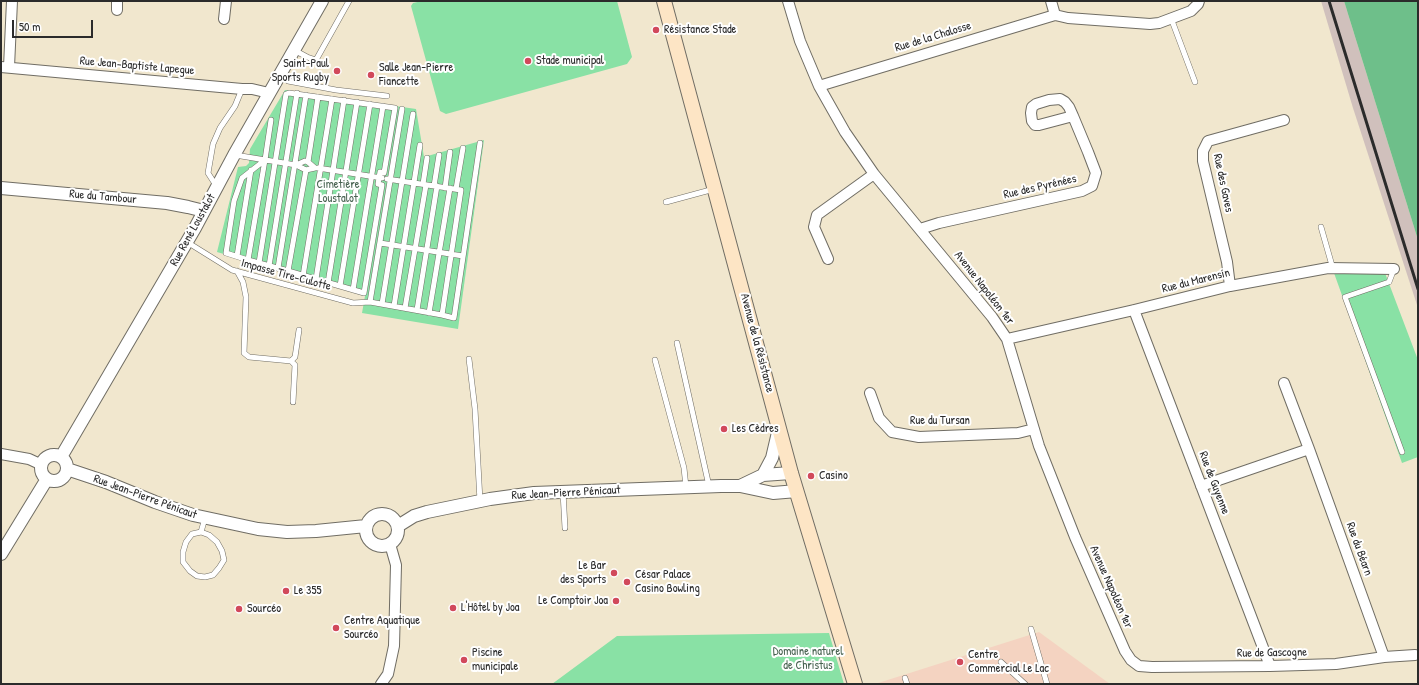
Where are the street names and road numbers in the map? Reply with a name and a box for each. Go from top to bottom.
street label: Rue de la Chalosse [893,19,973,55]
street label: Rue Jean-Baptiste Lapegue [79,54,195,78]
street label: Rue des Gaves [1210,153,1236,213]
street label: Rue des Pyrénées [1002,172,1078,202]
street label: Rue du Tambour [69,187,137,207]
street label: Rue René Loustalot [167,191,219,269]
street label: Avenue Napoléon 1er [951,249,1017,327]
street label: Impasse Tire-Culotte [239,256,333,294]
street label: Rue du Marensin [1161,266,1231,296]
street label: Avenue de la Résistance [737,292,777,394]
street label: Rue du Tursan [910,414,970,428]
street label: Rue de Guyenne [1195,450,1233,516]
street label: Rue Jean-Pierre Pénicaut [91,472,199,522]
street label: Rue Jean-Pierre Pénicaut [511,483,621,503]
street label: Rue du Béarn [1343,520,1375,578]
street label: Avenue Napoléon 1er [1086,543,1136,631]
street label: Rue de Gascogne [1237,645,1307,661]

